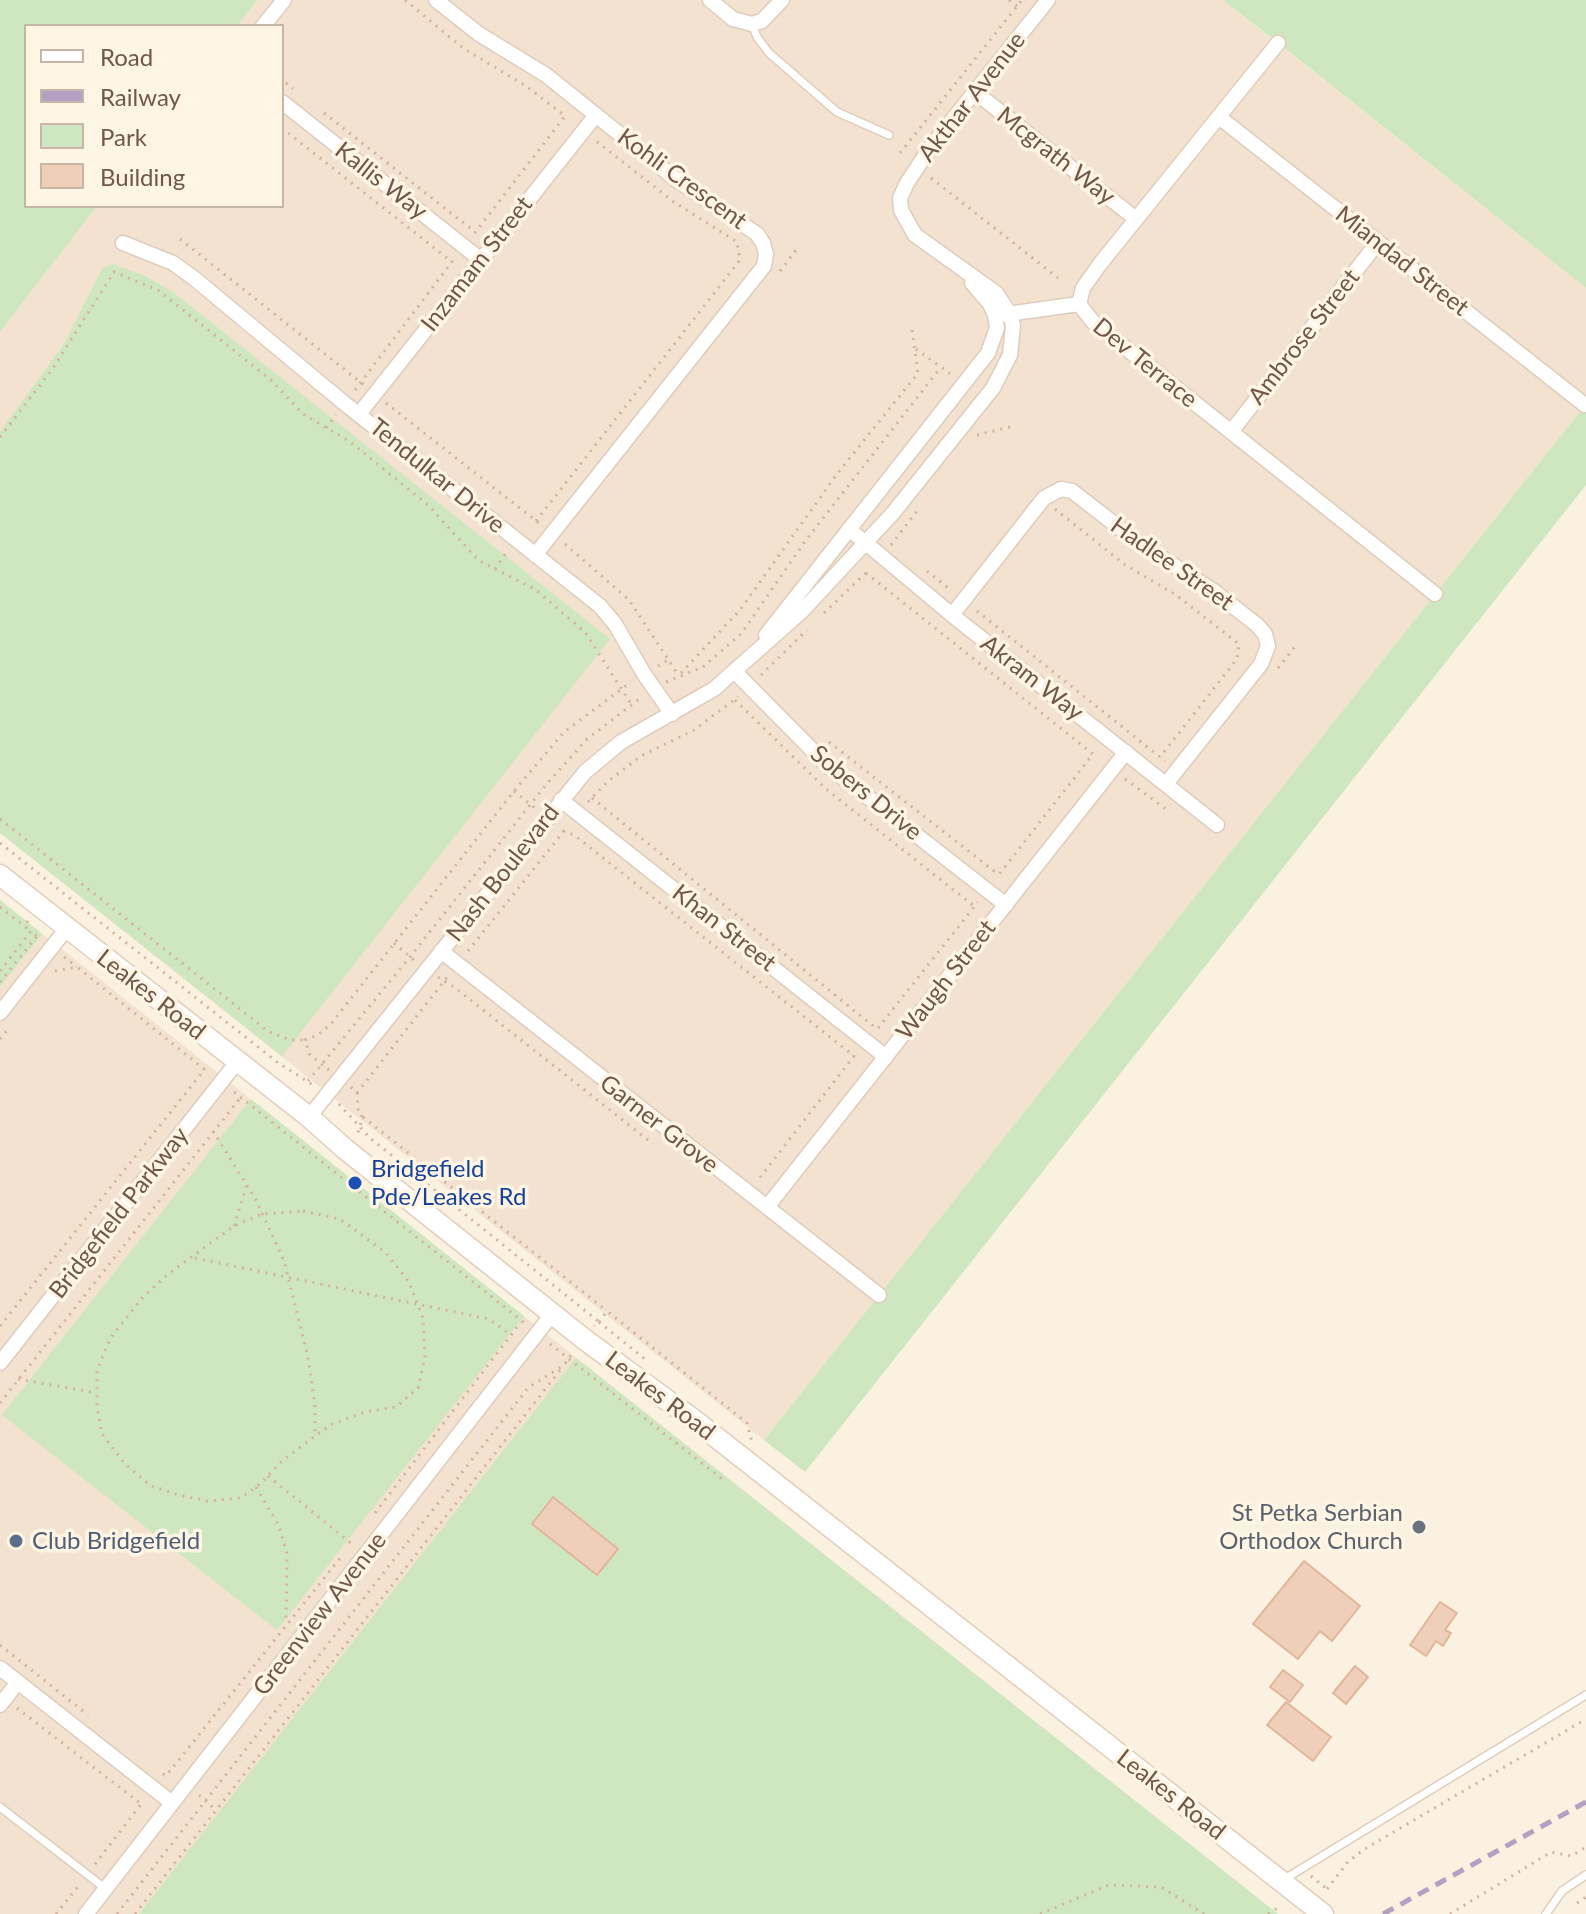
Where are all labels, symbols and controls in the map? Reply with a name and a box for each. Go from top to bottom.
legend [24,24,284,208]
street label: Akthar Avenue [912,26,1032,168]
text: Road [100,42,153,71]
text: Railway [100,82,181,111]
street label: Mcgrath Way [991,101,1121,211]
text: Park [100,122,147,151]
street label: Kohli Crescent [612,123,752,235]
street label: Kallis Way [329,136,433,226]
text: Building [100,162,185,191]
street label: Inzamam Street [415,191,539,337]
street label: Miandad Street [1330,200,1474,322]
street label: Ambrose Street [1242,264,1366,410]
street label: Dev Terrace [1087,312,1203,414]
street label: Tendulkar Drive [363,413,511,539]
street label: Hadlee Street [1105,511,1239,617]
street label: Akram Way [975,629,1089,727]
street label: Sobers Drive [804,739,928,847]
street label: Nash Boulevard [441,799,565,947]
street label: Khan Street [666,878,782,978]
street label: Waugh Street [890,914,1002,1046]
street label: Leakes Road [91,944,211,1046]
street label: Garner Grove [594,1069,724,1179]
street label: Bridgefield Parkway [43,1122,195,1304]
place label: Bridgefield Pde/Leakes Rd [371,1155,526,1211]
marker: Bridgefield Pde/Leakes Rd [346,1174,364,1192]
street label: Leakes Road [599,1345,721,1447]
place label: St Petka Serbian Orthodox Church [1219,1499,1403,1555]
marker: St Petka Serbian Orthodox Church [1410,1518,1428,1536]
place label: Club Bridgefield [32,1527,200,1555]
street label: Greenview Avenue [247,1527,393,1701]
marker: Club Bridgefield [7,1532,25,1550]
street label: Leakes Road [1111,1744,1231,1846]

